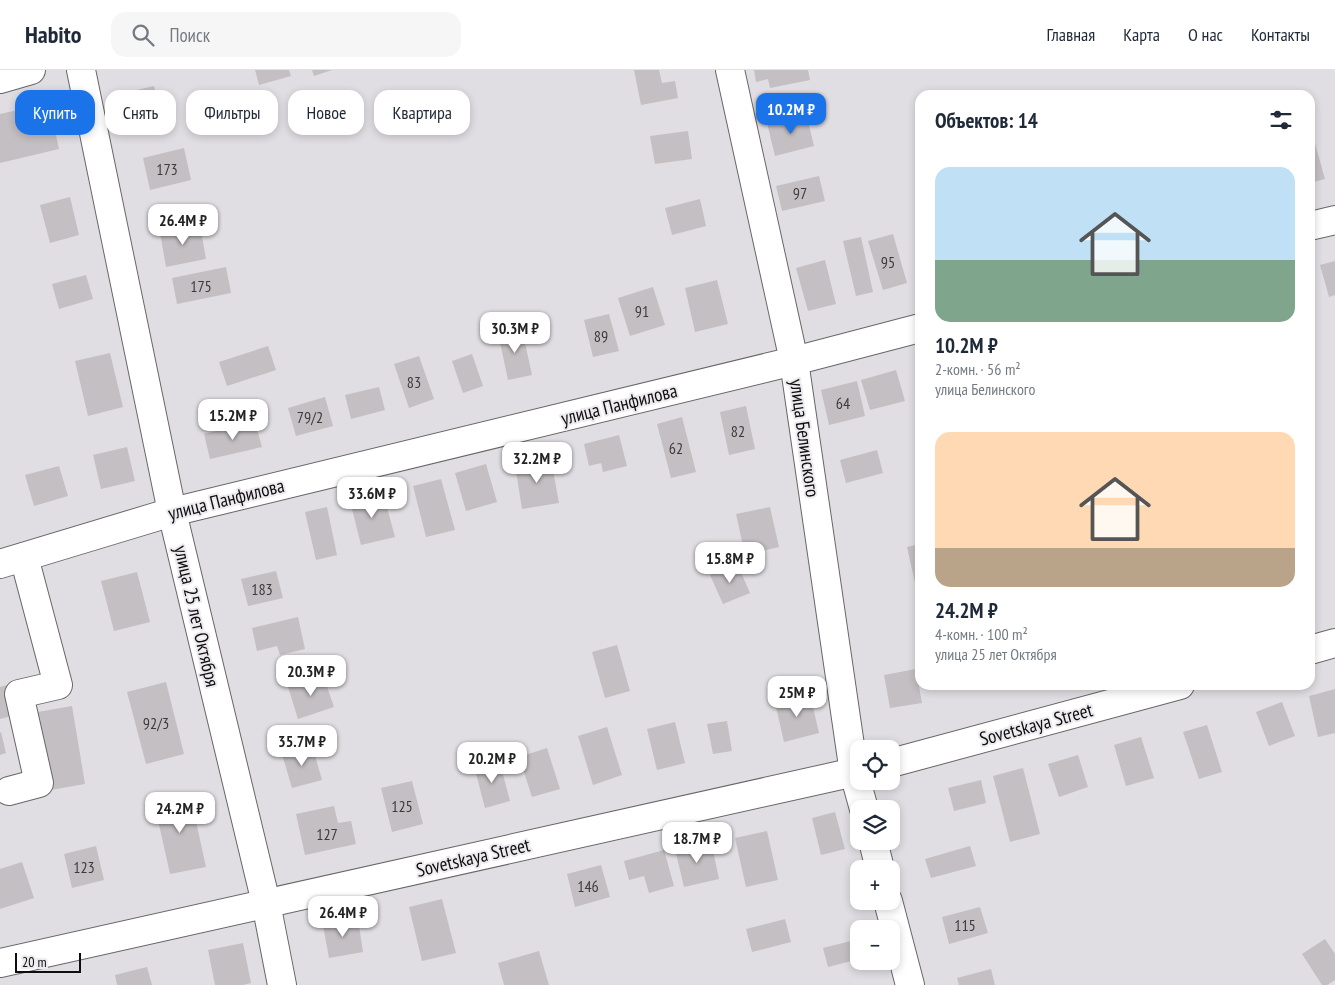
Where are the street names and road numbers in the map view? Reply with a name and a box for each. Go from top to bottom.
street label: улица Белинского [785,377,825,499]
street label: улица Панфилова [558,378,680,430]
street label: улица Панфилова [165,473,287,525]
street label: улица 25 лет Октября [169,543,225,689]
street label: Sovetskaya Street [977,697,1096,751]
street label: Sovetskaya Street [414,832,533,882]

